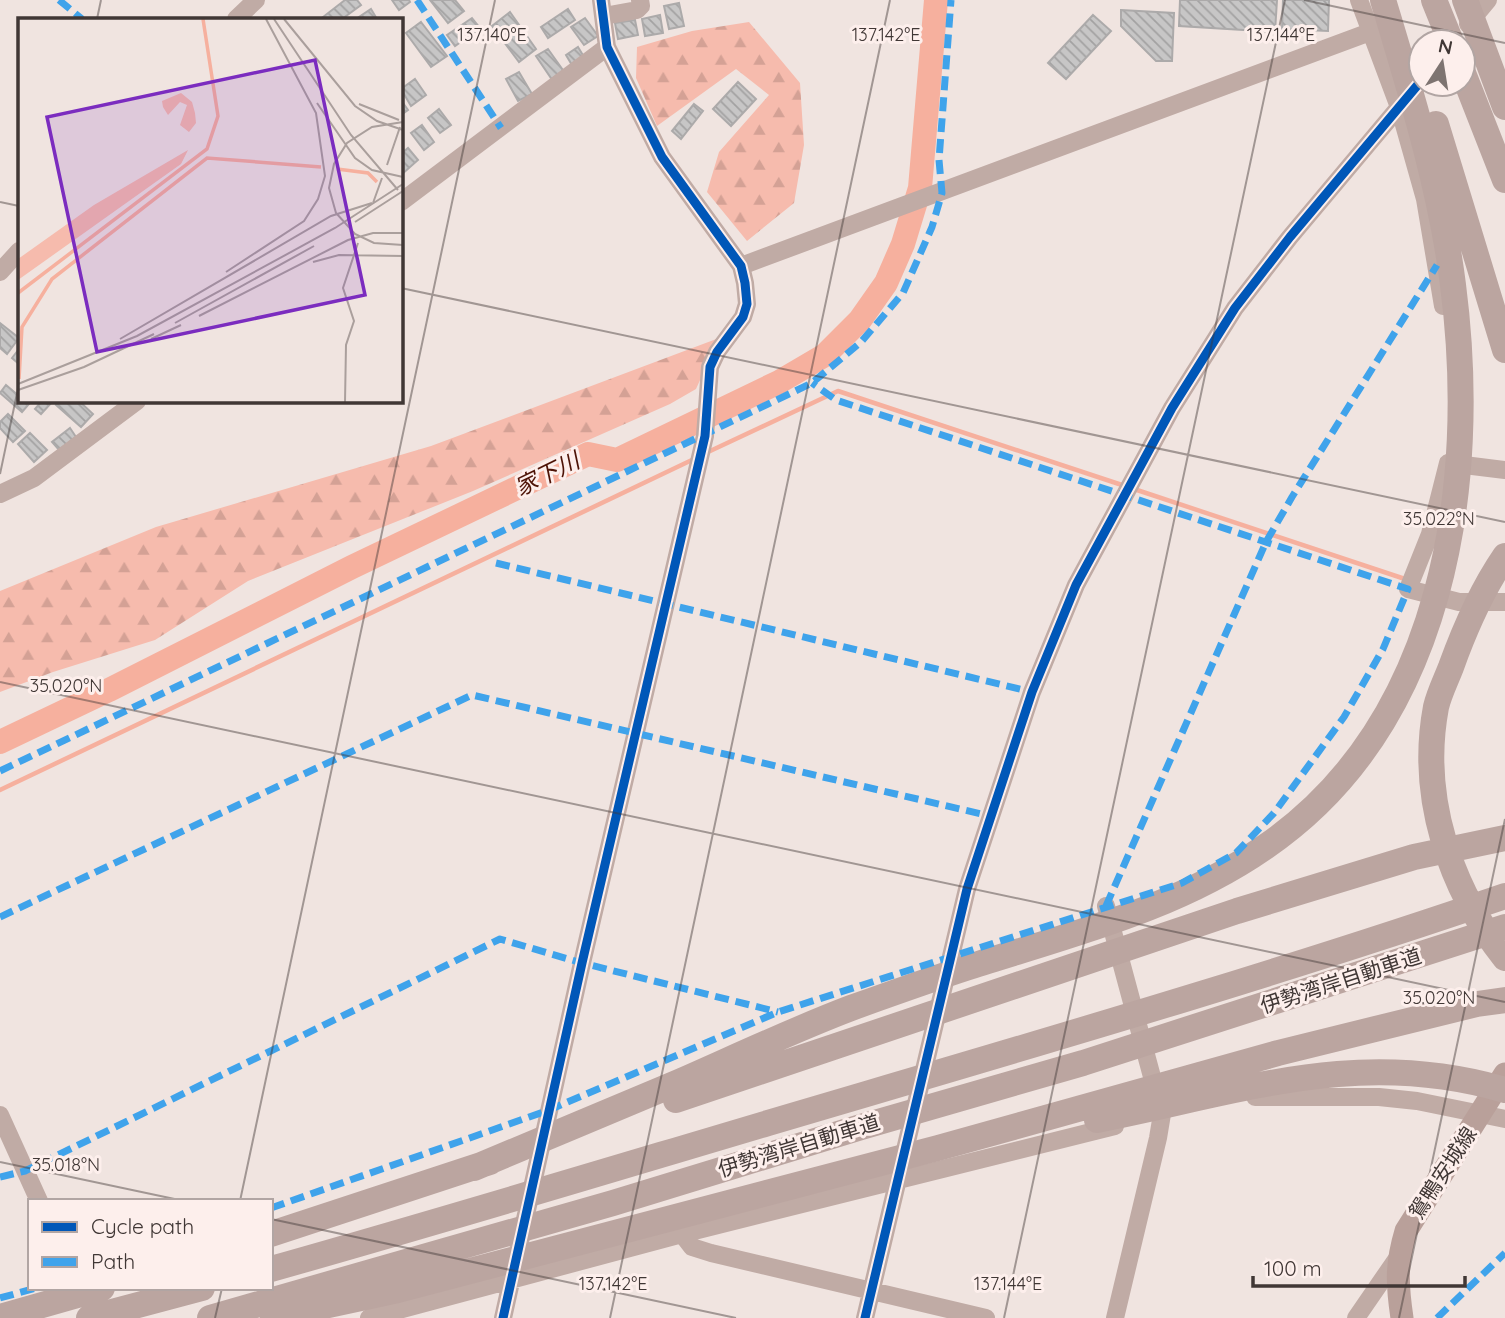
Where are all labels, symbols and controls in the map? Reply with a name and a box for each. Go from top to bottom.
inset map [18,18,402,402]
text: 137.140°E [457,23,527,46]
text: 137.142°E [852,23,920,46]
text: 137.144°E [1247,23,1315,46]
north arrow [1407,28,1477,98]
text: N [1436,33,1455,60]
water label: 家下川 [509,444,587,502]
text: 35.022°N [1403,507,1475,530]
text: 35.020°N [30,674,102,697]
street label: 伊勢湾岸自動車道 [1257,942,1425,1018]
text: 35.020°N [1403,986,1475,1009]
street label: 伊勢湾岸自動車道 [715,1108,883,1182]
street label: 鴛鴨安城線 [1403,1121,1482,1224]
text: 35.018°N [32,1153,100,1176]
legend [28,1199,273,1290]
text: Cycle path [91,1213,194,1239]
scale bar [1253,1244,1465,1288]
text: Path [91,1248,135,1274]
text: 100 m [1264,1255,1322,1281]
text: 137.142°E [579,1272,647,1295]
text: 137.144°E [974,1272,1042,1295]

